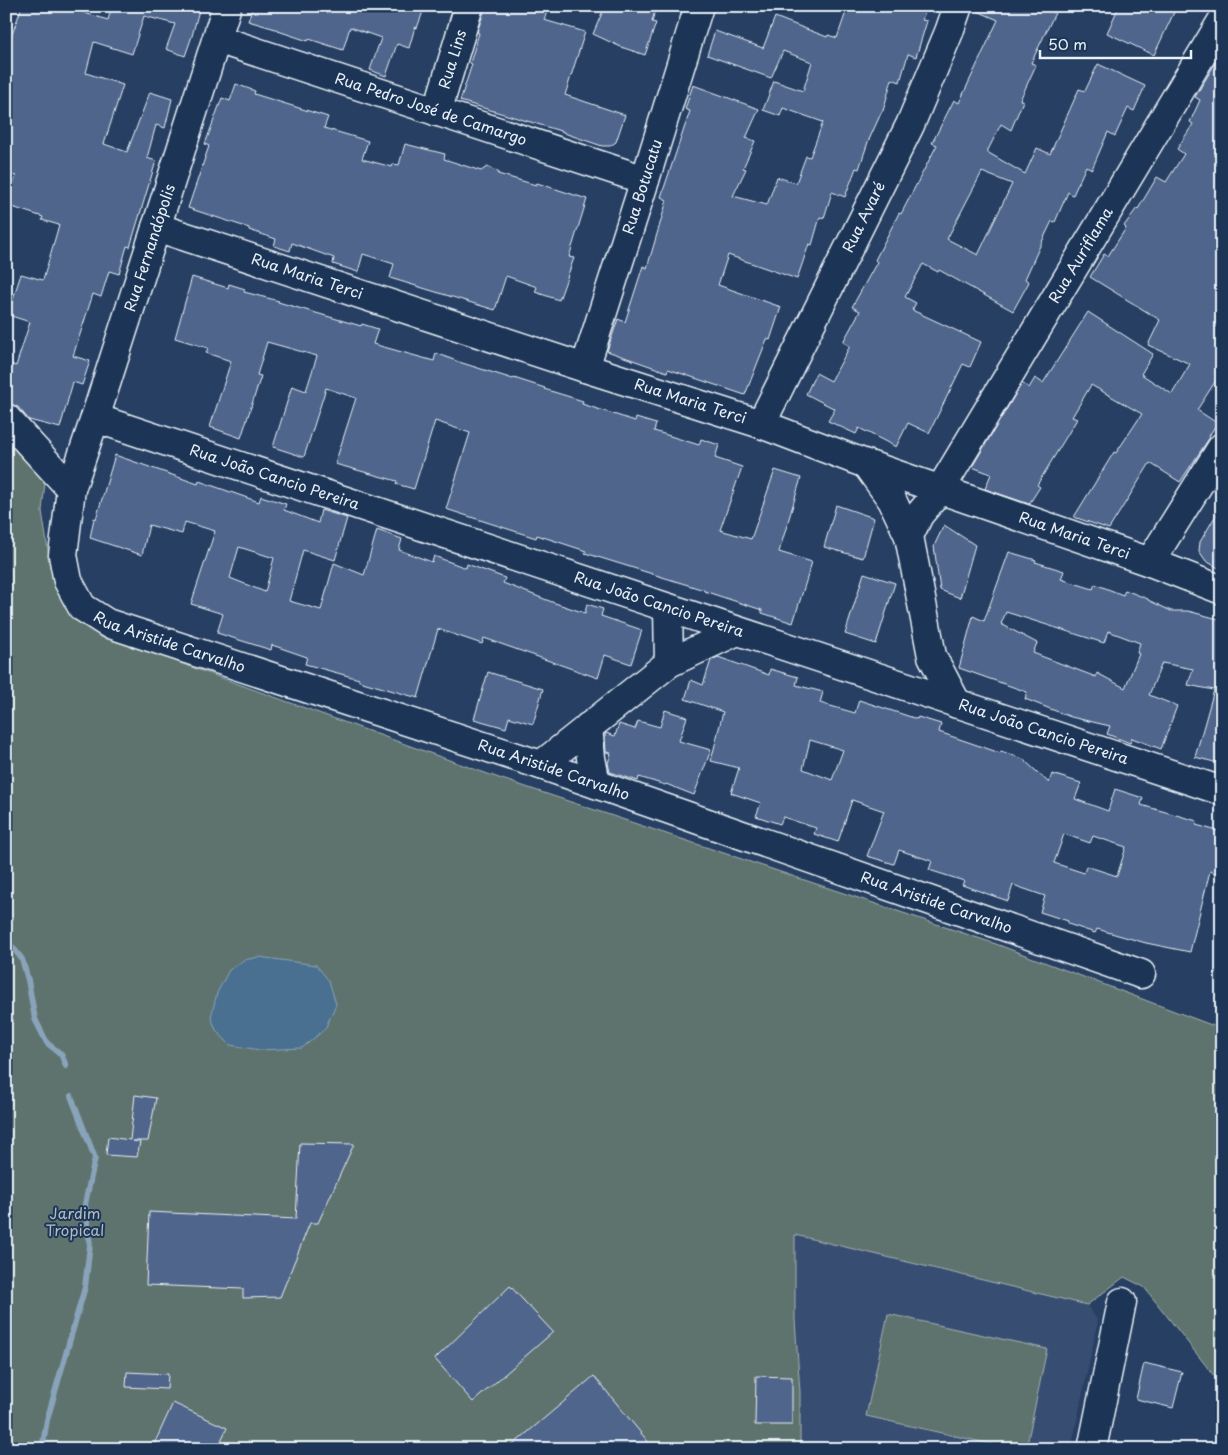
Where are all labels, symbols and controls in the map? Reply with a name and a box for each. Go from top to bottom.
street label: Rua Lins [432,26,471,91]
scale bar [1040,28,1192,60]
text: 50 m [1048,32,1087,55]
street label: Rua Pedro José de Camargo [332,66,530,150]
street label: Rua Botucatu [615,136,667,237]
street label: Rua Avaré [835,177,890,256]
street label: Rua Fernandópolis [117,181,180,314]
street label: Rua Auriflama [1042,202,1118,307]
street label: Rua Maria Terci [249,246,366,304]
street label: Rua Maria Terci [632,371,750,429]
street label: Rua João Cancio Pereira [187,437,363,515]
street label: Rua Maria Terci [1016,505,1134,564]
street label: Rua João Cancio Pereira [571,564,748,642]
street label: Rua Aristide Carvalho [90,604,249,678]
street label: Rua João Cancio Pereira [956,692,1132,769]
street label: Rua Aristide Carvalho [475,732,633,805]
street label: Rua Aristide Carvalho [858,864,1016,938]
park label: Jardim Tropical [46,1201,104,1241]

